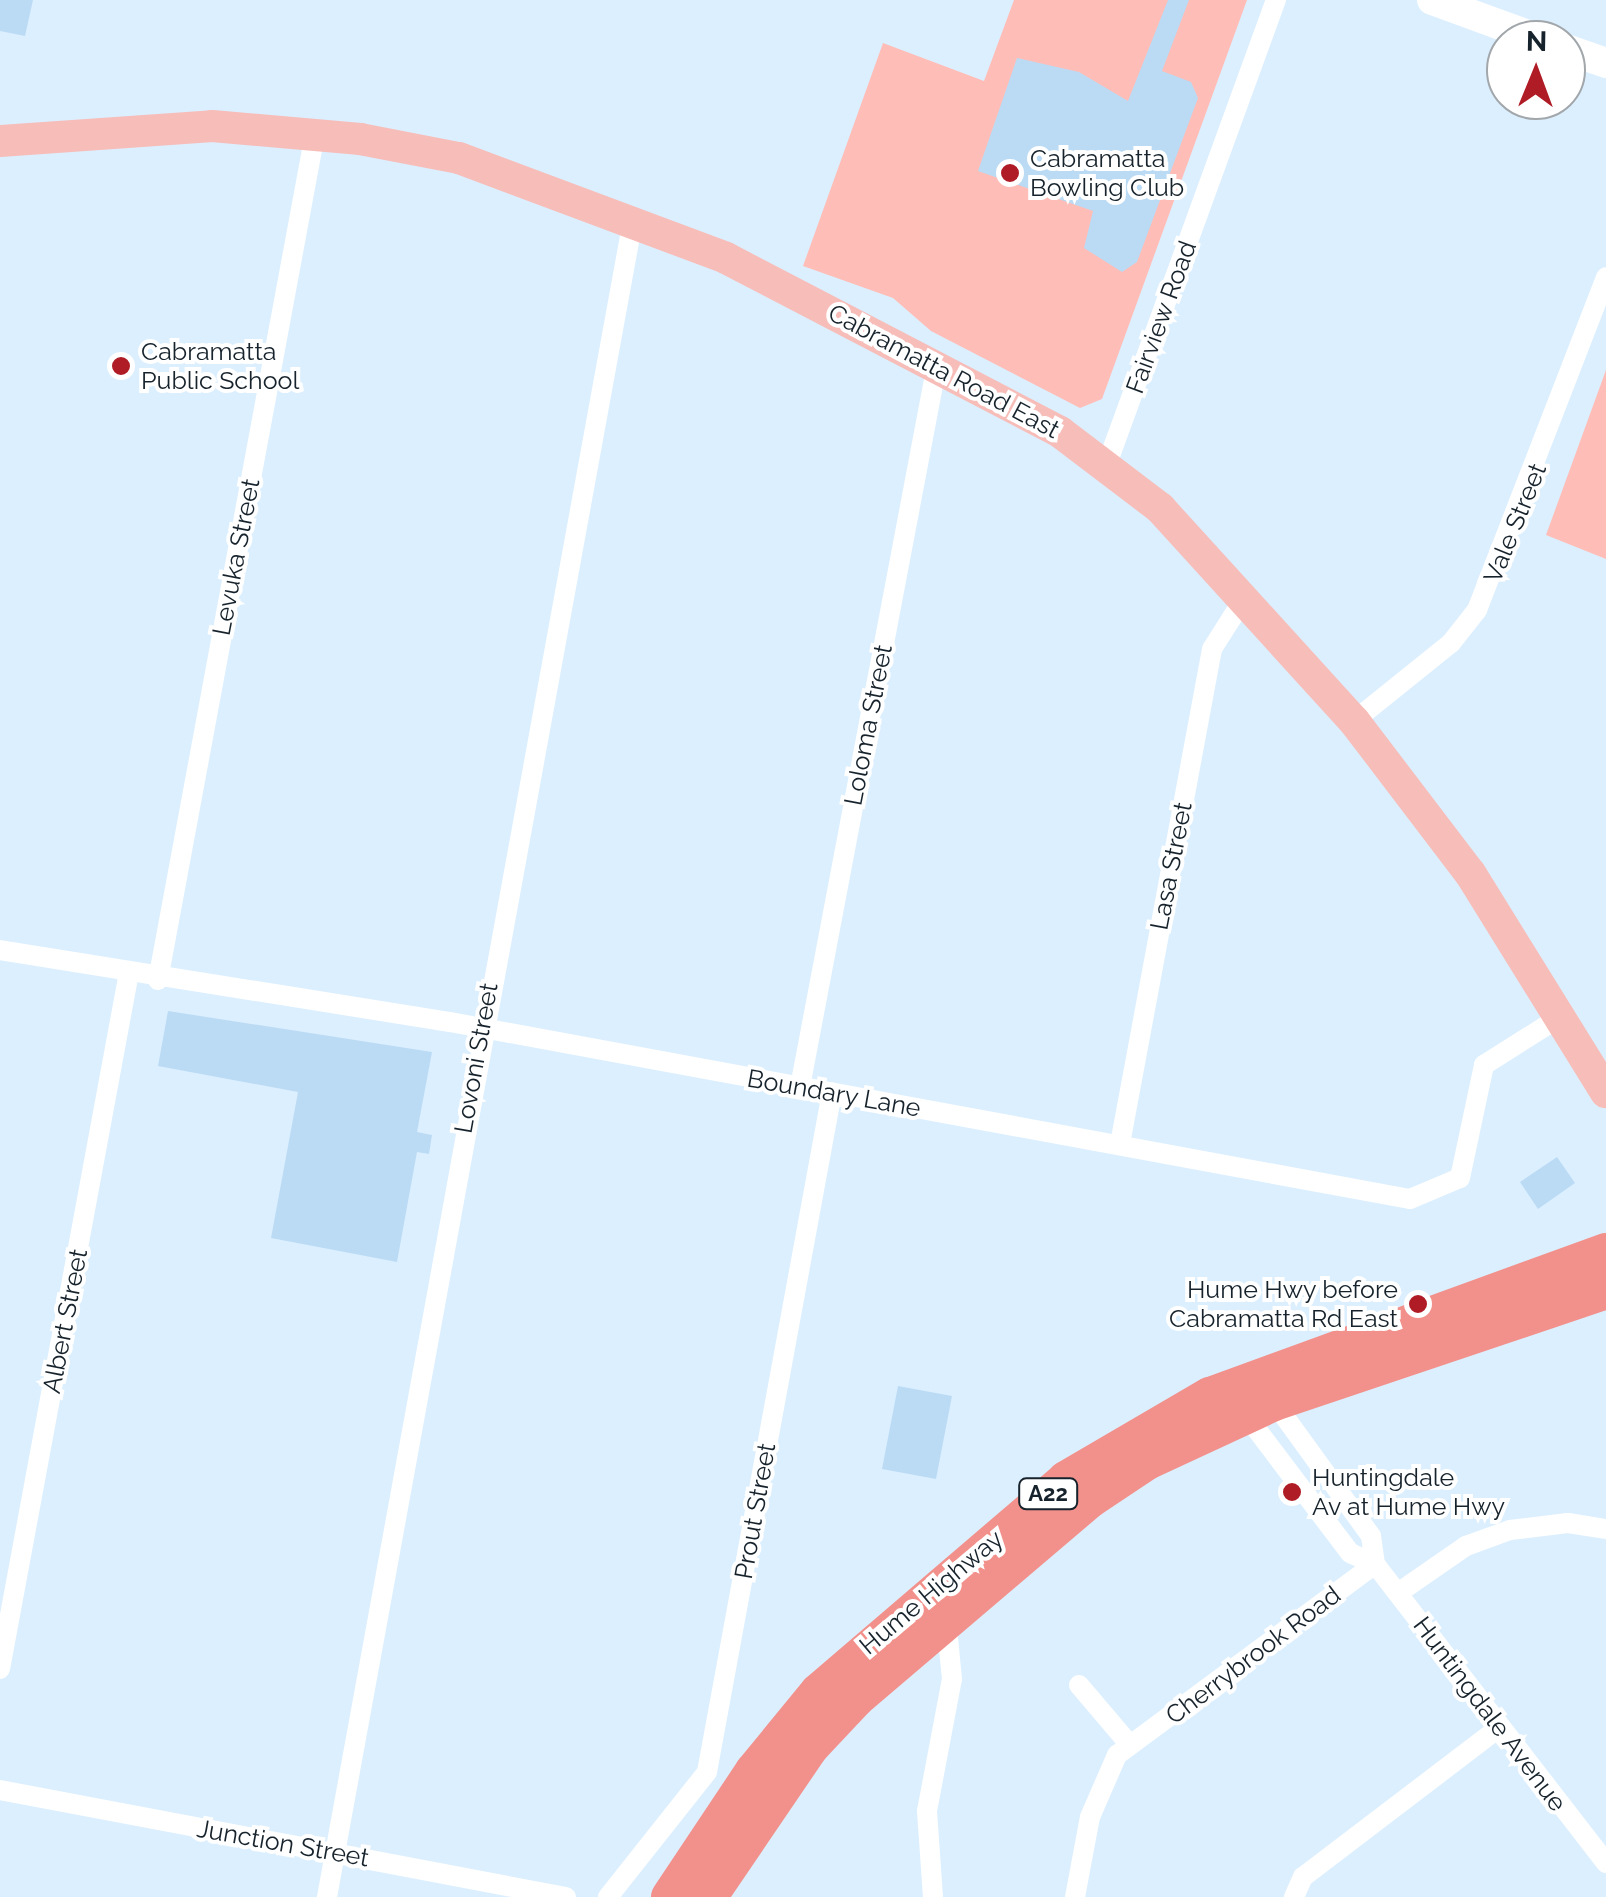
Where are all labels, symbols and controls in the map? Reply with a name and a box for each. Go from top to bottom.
north arrow [1486,20,1586,120]
text: N [1526,25,1547,58]
place label: Cabramatta Bowling Club [1030,144,1184,203]
marker: Cabramatta Bowling Club [999,162,1021,184]
street label: Fairview Road [1119,236,1203,398]
street label: Cabramatta Road East [823,297,1065,445]
place label: Cabramatta Public School [141,337,299,396]
marker: Cabramatta Public School [110,355,132,377]
street label: Vale Street [1477,459,1553,587]
street label: Levuka Street [206,476,266,638]
street label: Loloma Street [838,642,898,808]
street label: Lasa Street [1144,800,1198,932]
street label: Lovoni Street [448,980,504,1136]
street label: Boundary Lane [745,1063,923,1123]
street label: Albert Street [36,1246,94,1396]
place label: Hume Hwy before Cabramatta Rd East [1169,1275,1398,1334]
marker: Hume Hwy before Cabramatta Rd East [1407,1293,1429,1315]
street label: Prout Street [728,1441,782,1581]
place label: Huntingdale Av at Hume Hwy [1312,1463,1506,1522]
road number: A22 [1018,1477,1078,1511]
marker: Huntingdale Av at Hume Hwy [1281,1481,1303,1503]
street label: Hume Highway [853,1523,1009,1661]
street label: Cherrybrook Road [1160,1580,1346,1730]
street label: Huntingdale Avenue [1407,1611,1573,1817]
street label: Junction Street [195,1813,371,1873]

